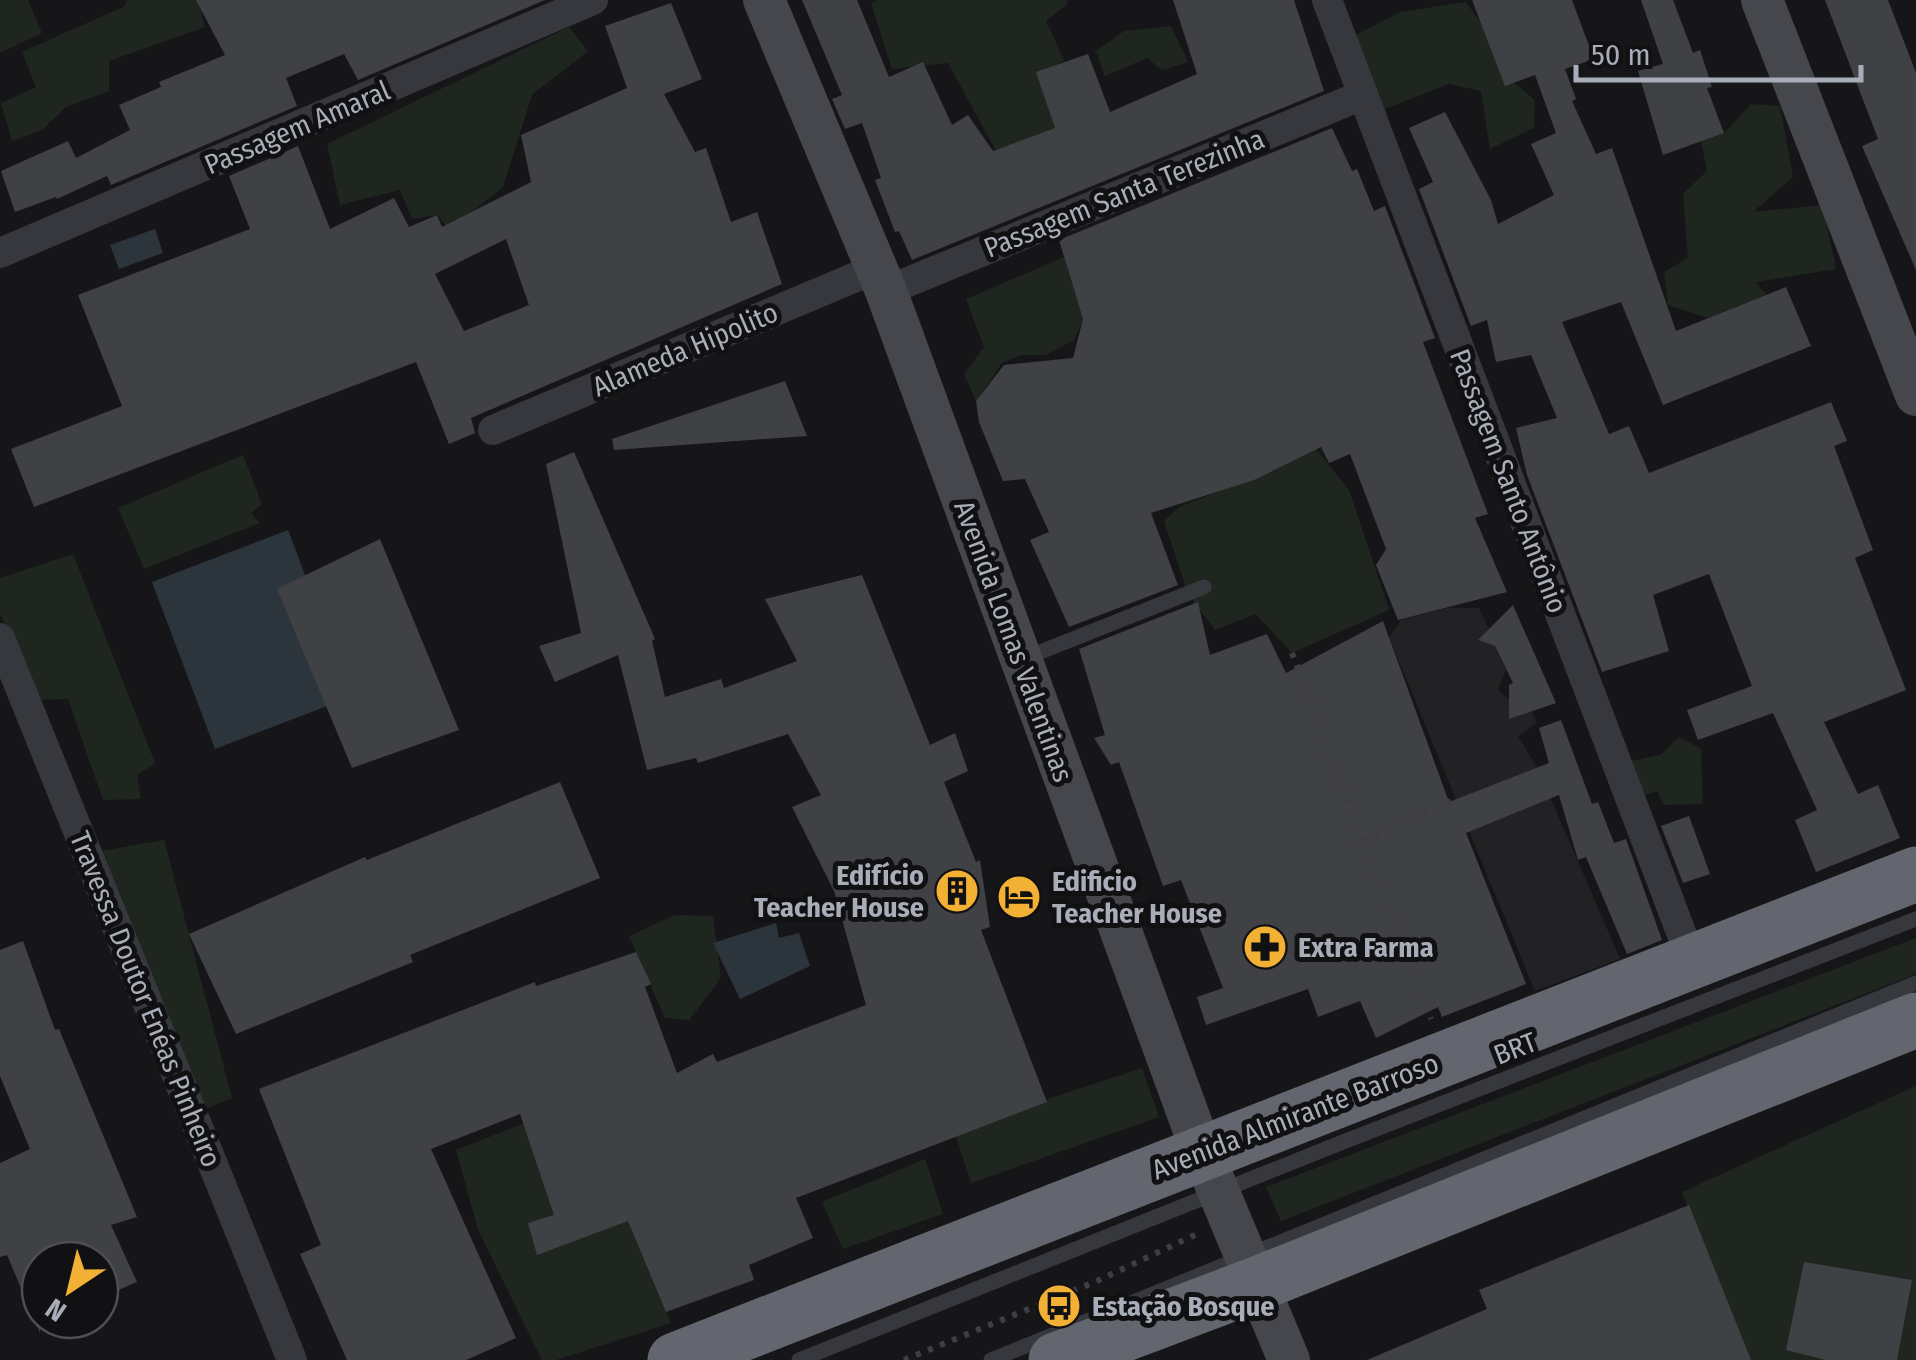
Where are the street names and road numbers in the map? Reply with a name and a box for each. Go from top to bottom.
street label: Passagem Amaral [200,74,395,181]
street label: Passagem Santa Terezinha [979,122,1269,265]
street label: Alameda Hipolito [588,296,783,403]
street label: Passagem Santo Antônio [1443,344,1574,618]
street label: Avenida Lomas Valentinas [947,496,1080,786]
street label: Travessa Doutor Enéas Pinheiro [63,827,228,1172]
street label: BRT [1489,1025,1541,1072]
street label: Avenida Almirante Barroso [1147,1047,1443,1186]

